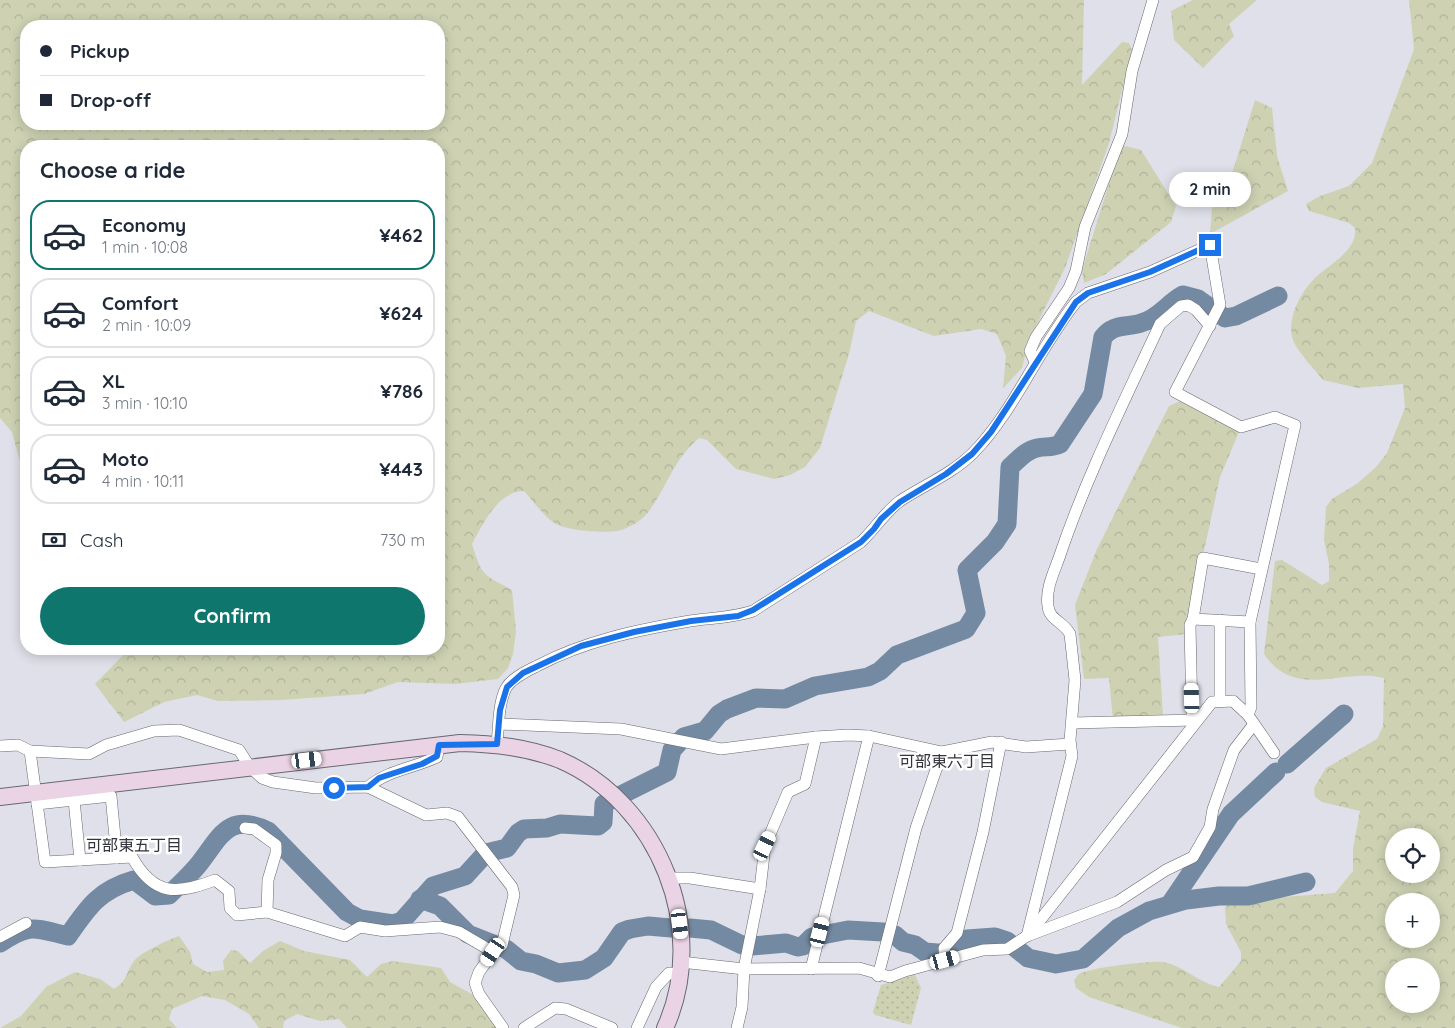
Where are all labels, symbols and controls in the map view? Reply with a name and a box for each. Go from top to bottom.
text: Pickup [70,39,130,63]
text: Drop-off [70,88,151,112]
text: Choose a ride [40,156,185,184]
callout: 2 min [1169,172,1251,208]
text: 2 min [1189,179,1231,199]
icon: car [42,213,87,258]
text: Economy [102,213,186,237]
text: ¥462 [379,223,423,247]
route end [1199,234,1221,256]
text: 1 min · 10:08 [102,237,188,257]
icon: car [42,291,87,336]
text: Comfort [102,291,179,315]
text: ¥624 [379,301,423,325]
text: 2 min · 10:09 [102,315,191,335]
icon: car [42,369,87,414]
text: XL [102,369,125,393]
text: ¥786 [380,379,423,403]
text: 3 min · 10:10 [102,393,188,413]
icon: car [42,447,87,492]
text: Moto [102,447,149,471]
text: ¥443 [379,457,423,481]
text: 4 min · 10:11 [102,471,184,491]
icon: cash [40,526,68,554]
text: Cash [80,528,124,552]
text: 730 m [380,530,425,550]
button: Confirm [40,587,425,645]
car [1183,683,1200,713]
car [291,751,322,769]
district label: 可部東六丁目 [899,751,995,771]
route start [323,777,345,799]
map controls [1385,828,1440,1013]
button: locate [1385,828,1440,883]
car [751,829,778,863]
district label: 可部東五丁目 [86,835,182,855]
button: + [1385,893,1440,948]
car [670,908,689,940]
car [809,916,830,948]
car [478,935,507,969]
car [928,949,961,971]
button: − [1385,958,1440,1013]

